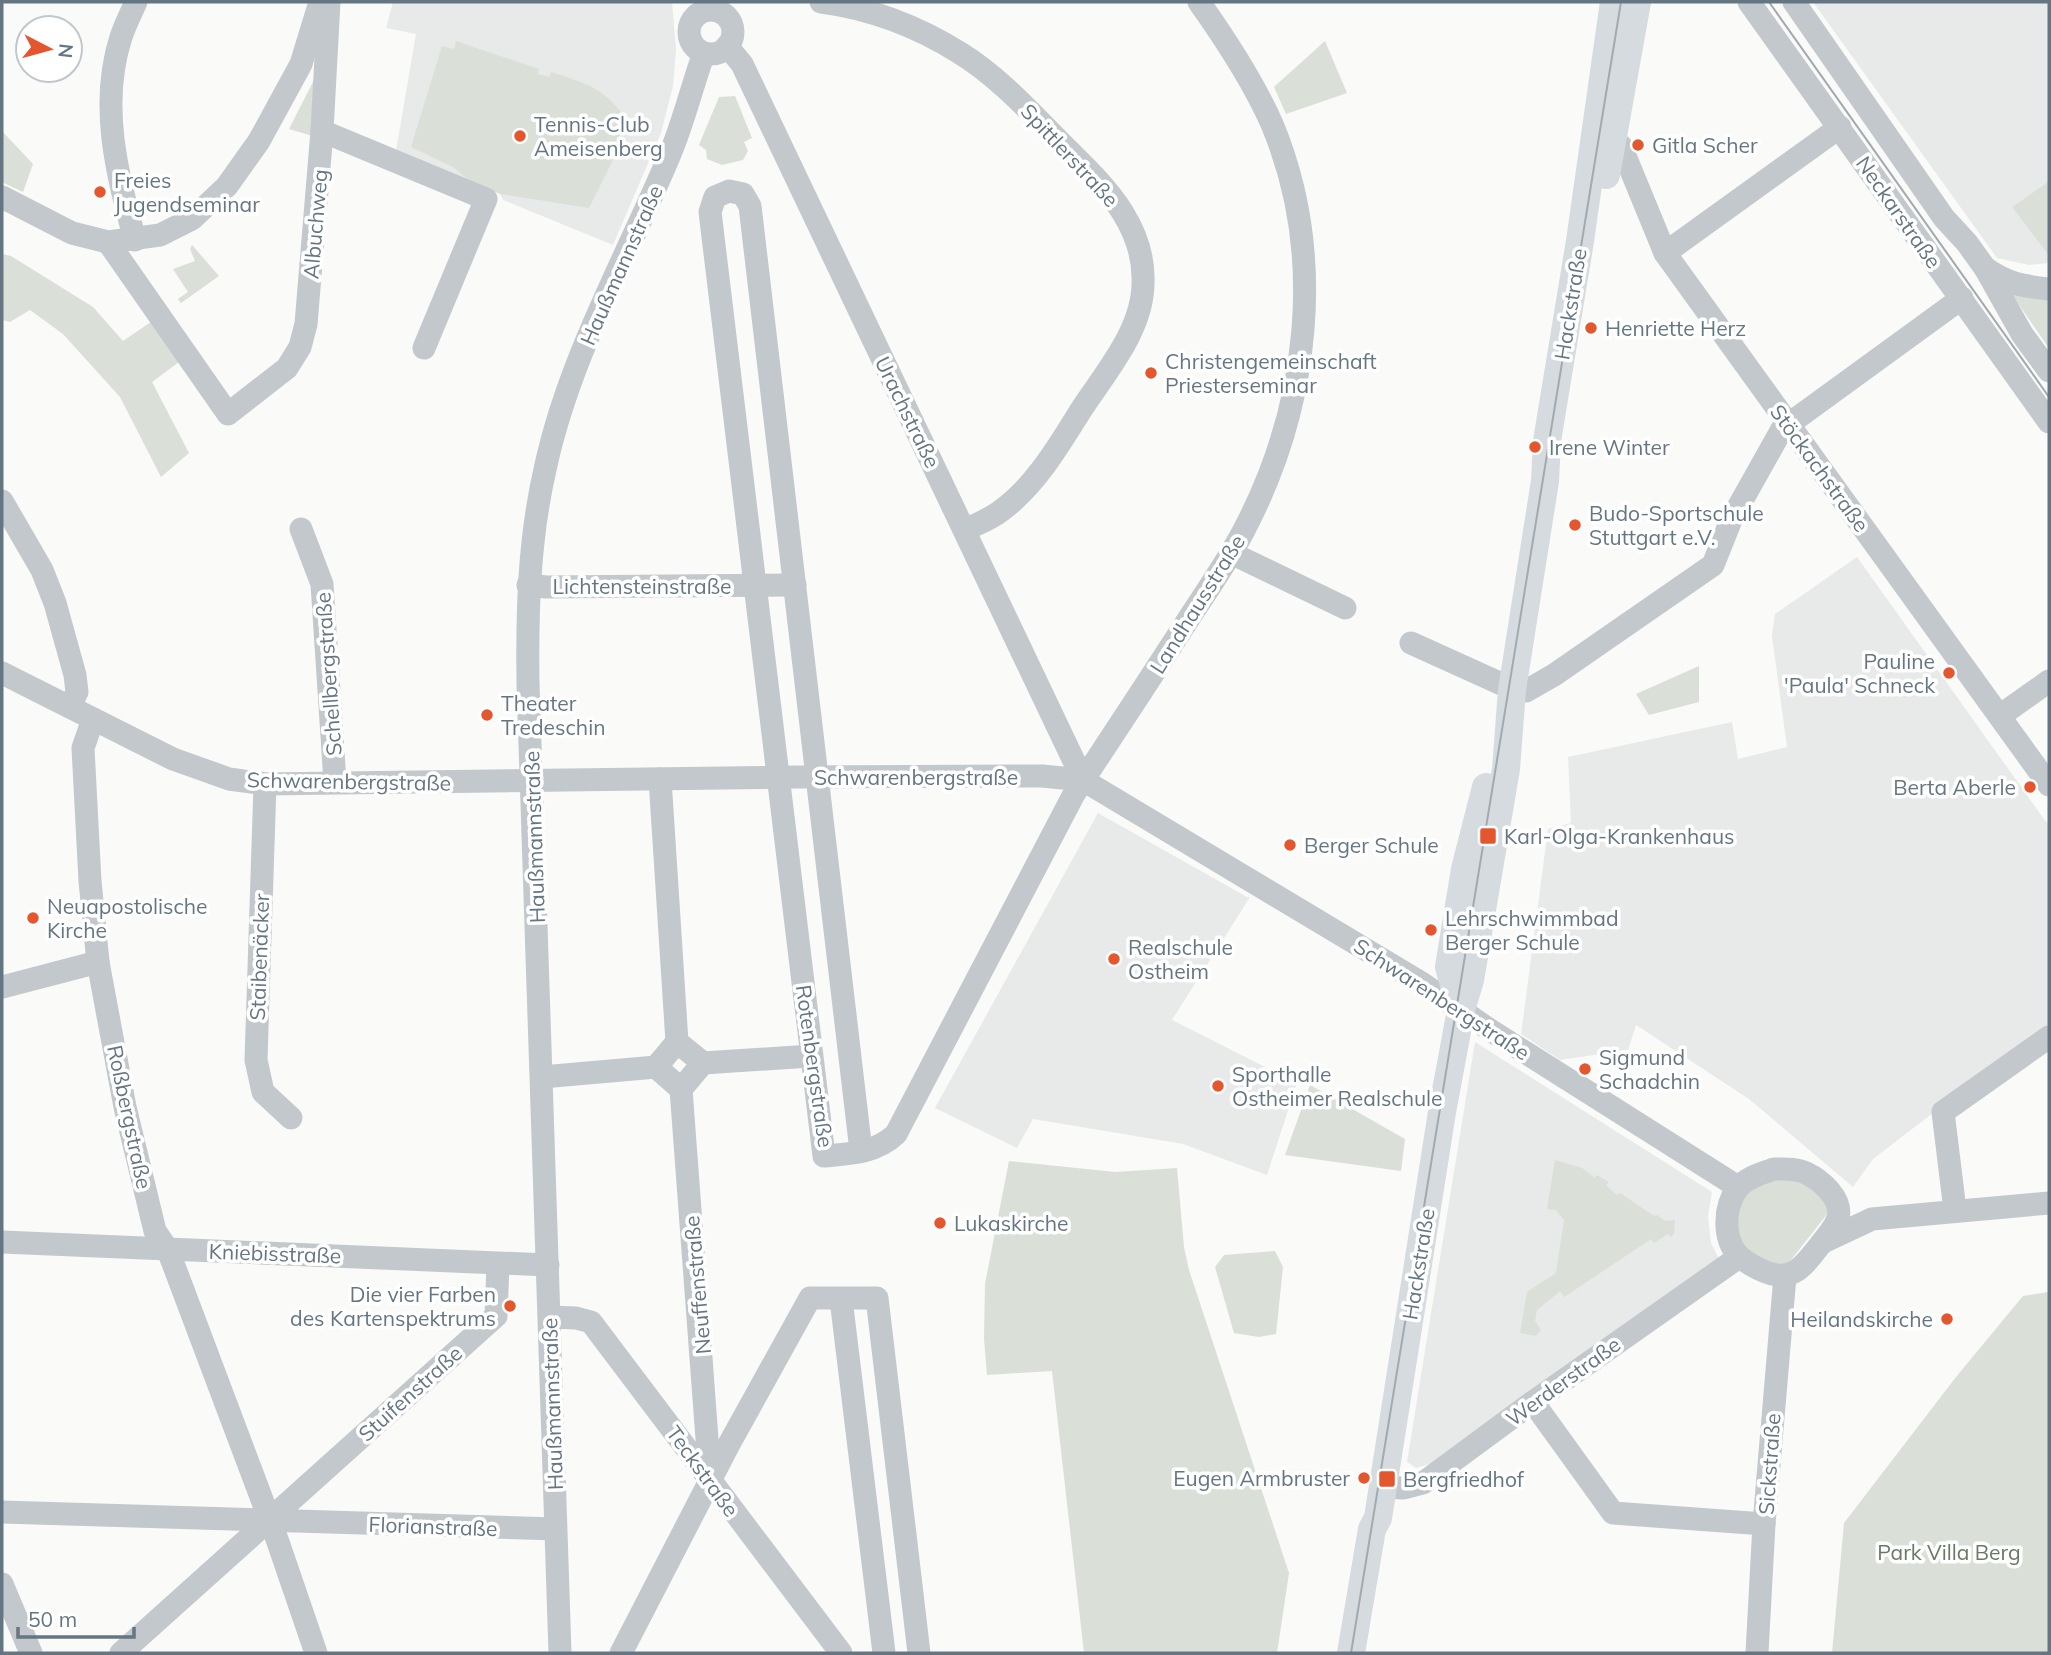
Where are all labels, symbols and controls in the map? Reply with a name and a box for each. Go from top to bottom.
north arrow [14,14,84,84]
text: N [53,42,79,59]
street label: Spittlerstraße [1016,98,1124,212]
place label: Tennis-Club Ameisenberg [534,111,663,161]
marker: Tennis-Club Ameisenberg [512,128,528,144]
place label: Gitla Scher [1652,132,1758,158]
marker: Gitla Scher [1630,137,1646,153]
street label: Neckarstraße [1851,151,1947,273]
place label: Freies Jugendseminar [114,167,260,217]
street label: Albuchweg [297,168,333,280]
street label: Haußmannstraße [574,181,668,349]
marker: Freies Jugendseminar [92,184,108,200]
street label: Hackstraße [1548,247,1592,361]
place label: Henriette Herz [1605,315,1746,341]
marker: Henriette Herz [1583,320,1599,336]
place label: Christengemeinschaft Priesterseminar [1165,348,1377,398]
street label: Urachstraße [870,352,946,472]
marker: Christengemeinschaft Priesterseminar [1143,365,1159,381]
street label: Stöckachstraße [1765,399,1875,537]
place label: Irene Winter [1549,434,1670,460]
marker: Irene Winter [1527,439,1543,455]
place label: Budo-Sportschule Stuttgart e.V. [1589,500,1764,550]
marker: Budo-Sportschule Stuttgart e.V. [1567,517,1583,533]
street label: Landhausstraße [1144,530,1250,678]
street label: Lichtensteinstraße [553,573,731,599]
street label: Schellbergstraße [309,591,347,757]
place label: Pauline 'Paula' Schneck [1784,648,1935,698]
marker: Pauline 'Paula' Schneck [1941,665,1957,681]
place label: Theater Tredeschin [501,690,605,740]
marker: Theater Tredeschin [479,707,495,723]
street label: Haußmannstraße [518,750,550,924]
street label: Schwarenbergstraße [814,764,1018,790]
street label: Schwarenbergstraße [247,766,451,796]
place label: Berta Aberle [1893,774,2016,800]
marker: Berta Aberle [2022,779,2038,795]
place label: Karl-Olga-Krankenhaus [1504,823,1734,849]
marker: Karl-Olga-Krankenhaus [1478,826,1498,846]
place label: Berger Schule [1304,832,1439,858]
marker: Berger Schule [1282,837,1298,853]
place label: Neuapostolische Kirche [47,893,208,943]
street label: Staibenäcker [244,893,274,1021]
place label: Lehrschwimmbad Berger Schule [1445,905,1619,955]
marker: Neuapostolische Kirche [25,910,41,926]
marker: Lehrschwimmbad Berger Schule [1423,922,1439,938]
street label: Schwarenbergstraße [1349,932,1535,1066]
place label: Realschule Ostheim [1128,934,1233,984]
marker: Realschule Ostheim [1106,951,1122,967]
street label: Rotenbergstraße [791,983,839,1149]
street label: Roßbergstraße [102,1043,158,1191]
place label: Sigmund Schadchin [1599,1044,1700,1094]
place label: Sporthalle Ostheimer Realschule [1232,1061,1443,1111]
marker: Sigmund Schadchin [1577,1061,1593,1077]
marker: Sporthalle Ostheimer Realschule [1210,1078,1226,1094]
street label: Hackstraße [1396,1207,1440,1321]
place label: Lukaskirche [954,1210,1069,1236]
street label: Neuffenstraße [678,1215,716,1355]
marker: Lukaskirche [932,1215,948,1231]
street label: Kniebisstraße [208,1238,342,1268]
place label: Die vier Farben des Kartenspektrums [290,1281,496,1331]
marker: Die vier Farben des Kartenspektrums [502,1298,518,1314]
place label: Heilandskirche [1790,1306,1933,1332]
marker: Heilandskirche [1939,1311,1955,1327]
street label: Haußmannstraße [536,1317,568,1491]
street label: Werderstraße [1501,1331,1625,1431]
street label: Stuifenstraße [353,1340,467,1446]
street label: Sickstraße [1752,1412,1786,1516]
street label: Teckstraße [661,1420,745,1522]
place label: Eugen Armbruster [1173,1465,1350,1491]
place label: Bergfriedhof [1403,1466,1525,1492]
marker: Bergfriedhof [1377,1469,1397,1489]
marker: Eugen Armbruster [1356,1470,1372,1486]
street label: Florianstraße [368,1511,498,1541]
park label: Park Villa Berg [1877,1539,2021,1565]
scale bar [18,1596,133,1640]
text: 50 m [28,1606,77,1632]

